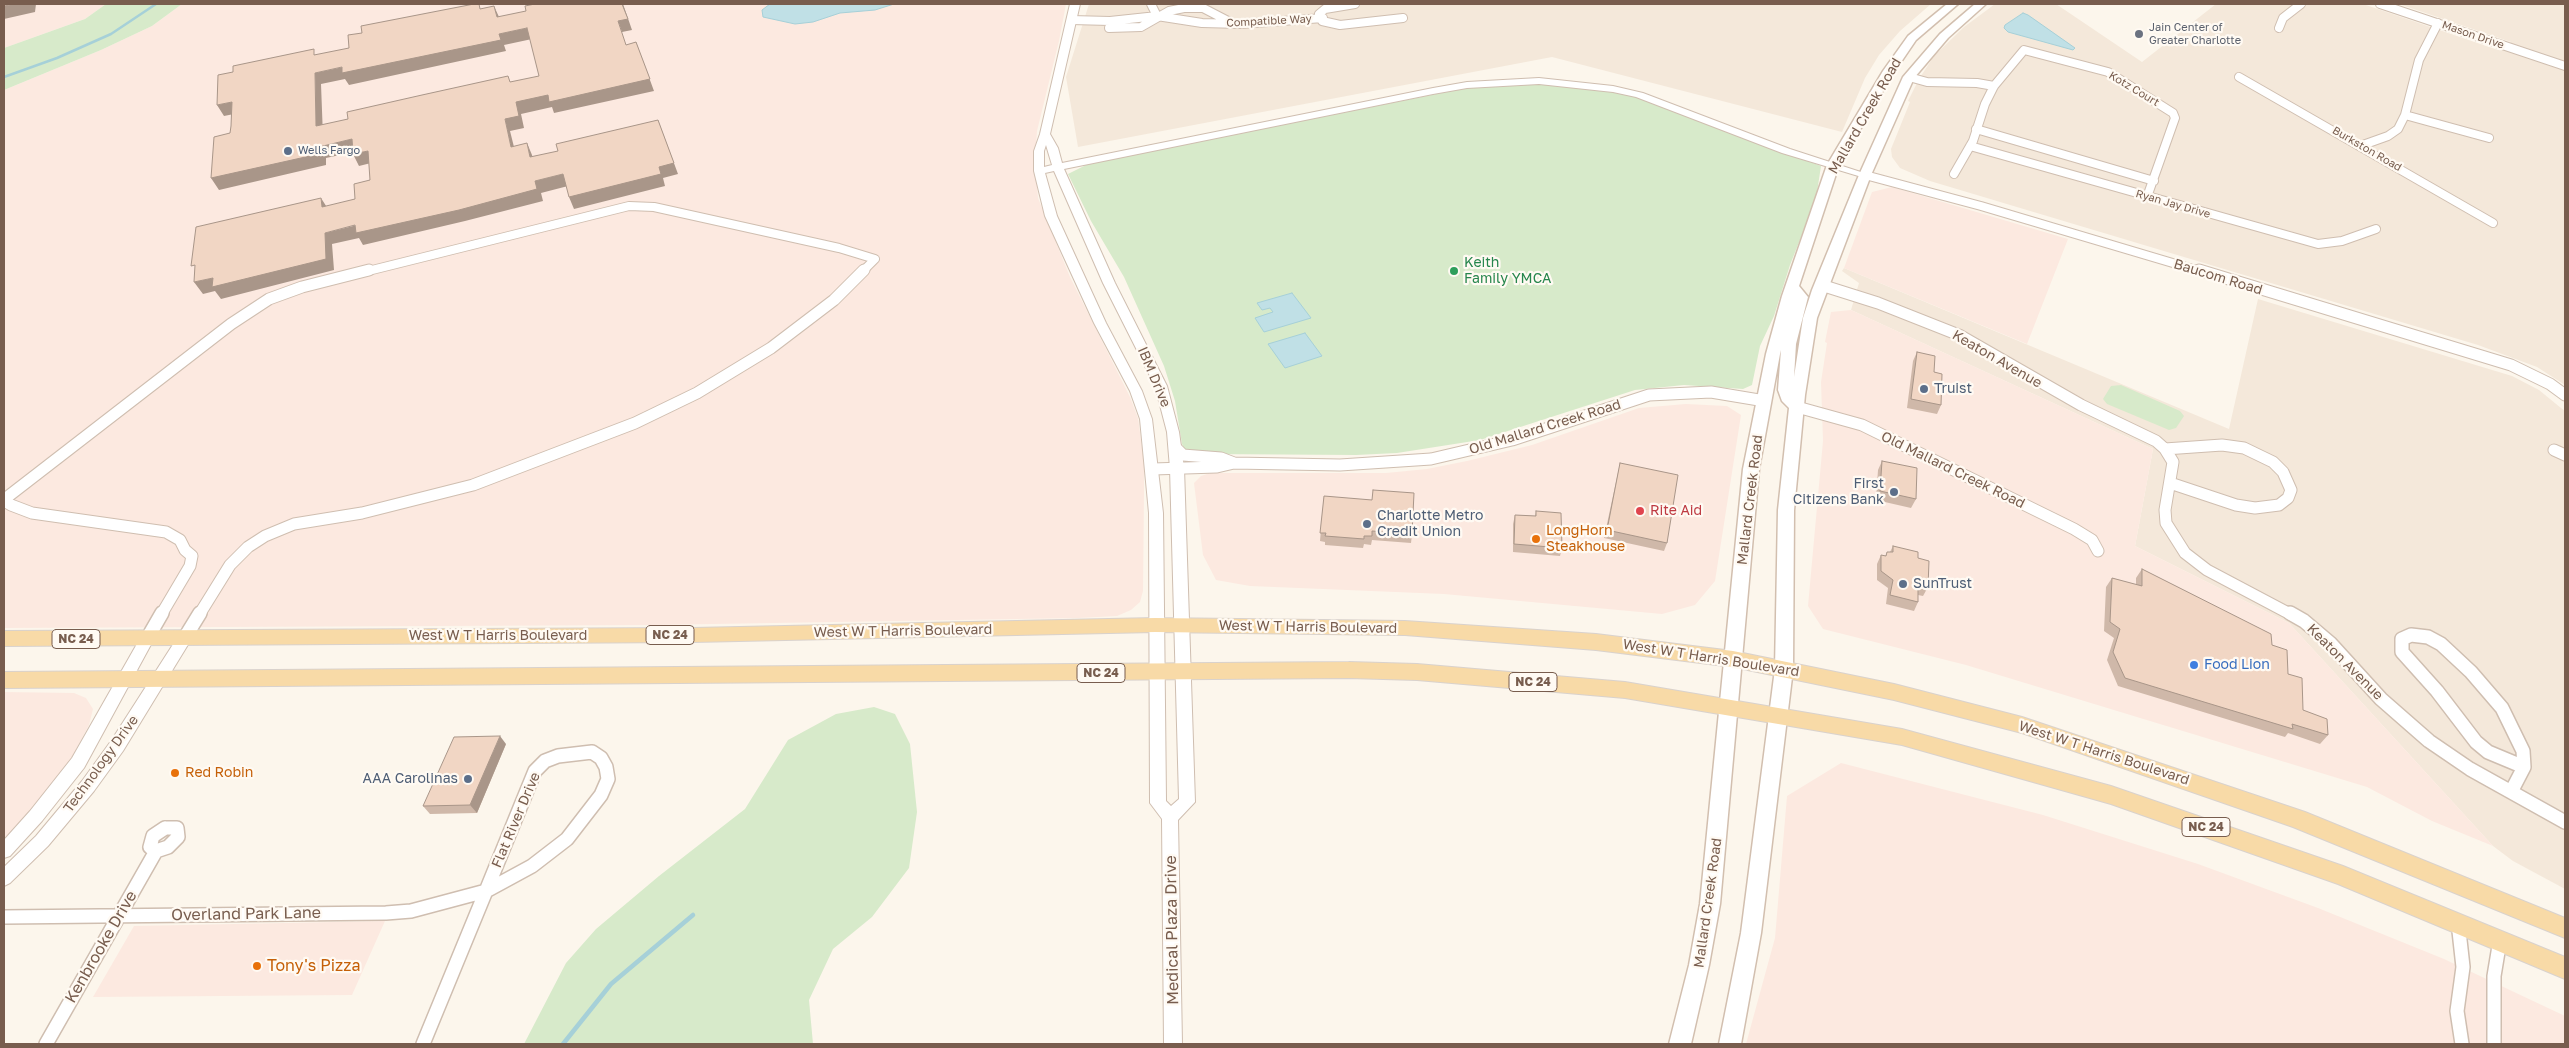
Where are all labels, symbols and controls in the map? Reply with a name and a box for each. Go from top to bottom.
street label: Compatible Way [1226,12,1312,30]
street label: Mason Drive [2440,18,2506,52]
place label: Jain Center of Greater Charlotte [2149,21,2241,47]
marker: Jain Center of Greater Charlotte [2133,28,2145,40]
street label: Mallard Creek Road [1825,55,1905,177]
street label: Kotz Court [2106,69,2162,109]
street label: Burkston Road [2330,124,2404,174]
place label: Wells Fargo [298,144,360,158]
marker: Wells Fargo [282,145,294,157]
street label: Ryan Jay Drive [2134,187,2212,221]
place label: Keith Family YMCA [1464,255,1551,288]
street label: Baucom Road [2172,256,2264,298]
marker: Keith Family YMCA [1448,265,1460,277]
street label: Keaton Avenue [1949,327,2045,391]
street label: IBM Drive [1134,344,1174,410]
place label: Truist [1934,381,1972,397]
marker: Truist [1918,383,1930,395]
street label: Old Mallard Creek Road [1467,396,1623,458]
street label: Old Mallard Creek Road [1878,428,2028,512]
street label: Mallard Creek Road [1734,434,1766,566]
place label: First Citizens Bank [1793,476,1884,508]
marker: First Citizens Bank [1888,486,1900,498]
place label: Rite Aid [1650,503,1702,519]
marker: Rite Aid [1634,505,1646,517]
place label: Charlotte Metro Credit Union [1377,508,1483,540]
marker: Charlotte Metro Credit Union [1361,518,1373,530]
place label: LongHorn Steakhouse [1546,523,1625,556]
marker: LongHorn Steakhouse [1530,533,1542,545]
place label: SunTrust [1913,576,1972,592]
marker: SunTrust [1897,578,1909,590]
street label: West W T Harris Boulevard [1219,617,1397,637]
street label: Keaton Avenue [2303,620,2387,704]
street label: West W T Harris Boulevard [814,621,992,641]
road number: NC 24 [646,626,694,644]
street label: West W T Harris Boulevard [409,628,587,644]
road number: NC 24 [52,630,100,648]
street label: West W T Harris Boulevard [1622,636,1800,680]
place label: Food Lion [2204,657,2270,673]
marker: Food Lion [2188,659,2200,671]
road number: NC 24 [1077,664,1125,682]
road number: NC 24 [1509,672,1557,692]
street label: Technology Drive [60,712,142,816]
street label: West W T Harris Boulevard [2017,717,2191,789]
place label: Red Robin [185,765,253,781]
marker: Red Robin [169,767,181,779]
street label: Flat River Drive [488,770,544,870]
place label: AAA Carolinas [362,771,458,787]
marker: AAA Carolinas [462,773,474,785]
road number: NC 24 [2182,818,2230,836]
street label: Mallard Creek Road [1691,837,1725,969]
street label: Medical Plaza Drive [1161,855,1183,1005]
street label: Kenbrooke Drive [61,887,141,1007]
street label: Overland Park Lane [171,903,321,925]
place label: Tony's Pizza [267,956,360,976]
marker: Tony's Pizza [251,960,263,972]

